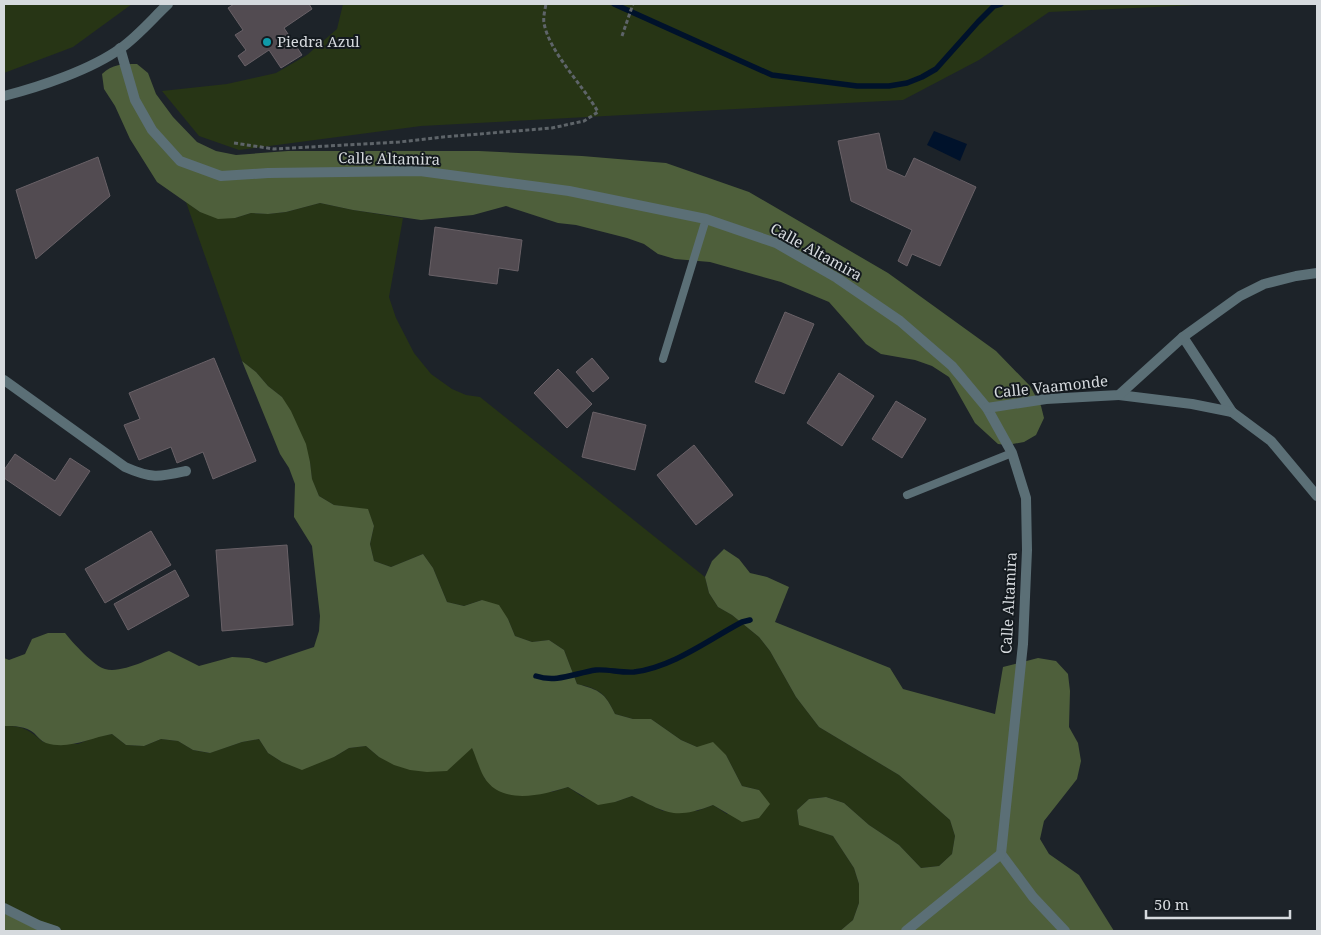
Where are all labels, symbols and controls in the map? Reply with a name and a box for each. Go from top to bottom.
place label: Piedra Azul [277,31,360,51]
marker: Piedra Azul [261,36,273,48]
street label: Calle Altamira [338,147,440,169]
street label: Calle Altamira [767,218,866,285]
street label: Calle Vaamonde [993,370,1109,402]
street label: Calle Altamira [995,551,1021,654]
scale bar [1146,888,1290,920]
text: 50 m [1154,894,1189,914]

